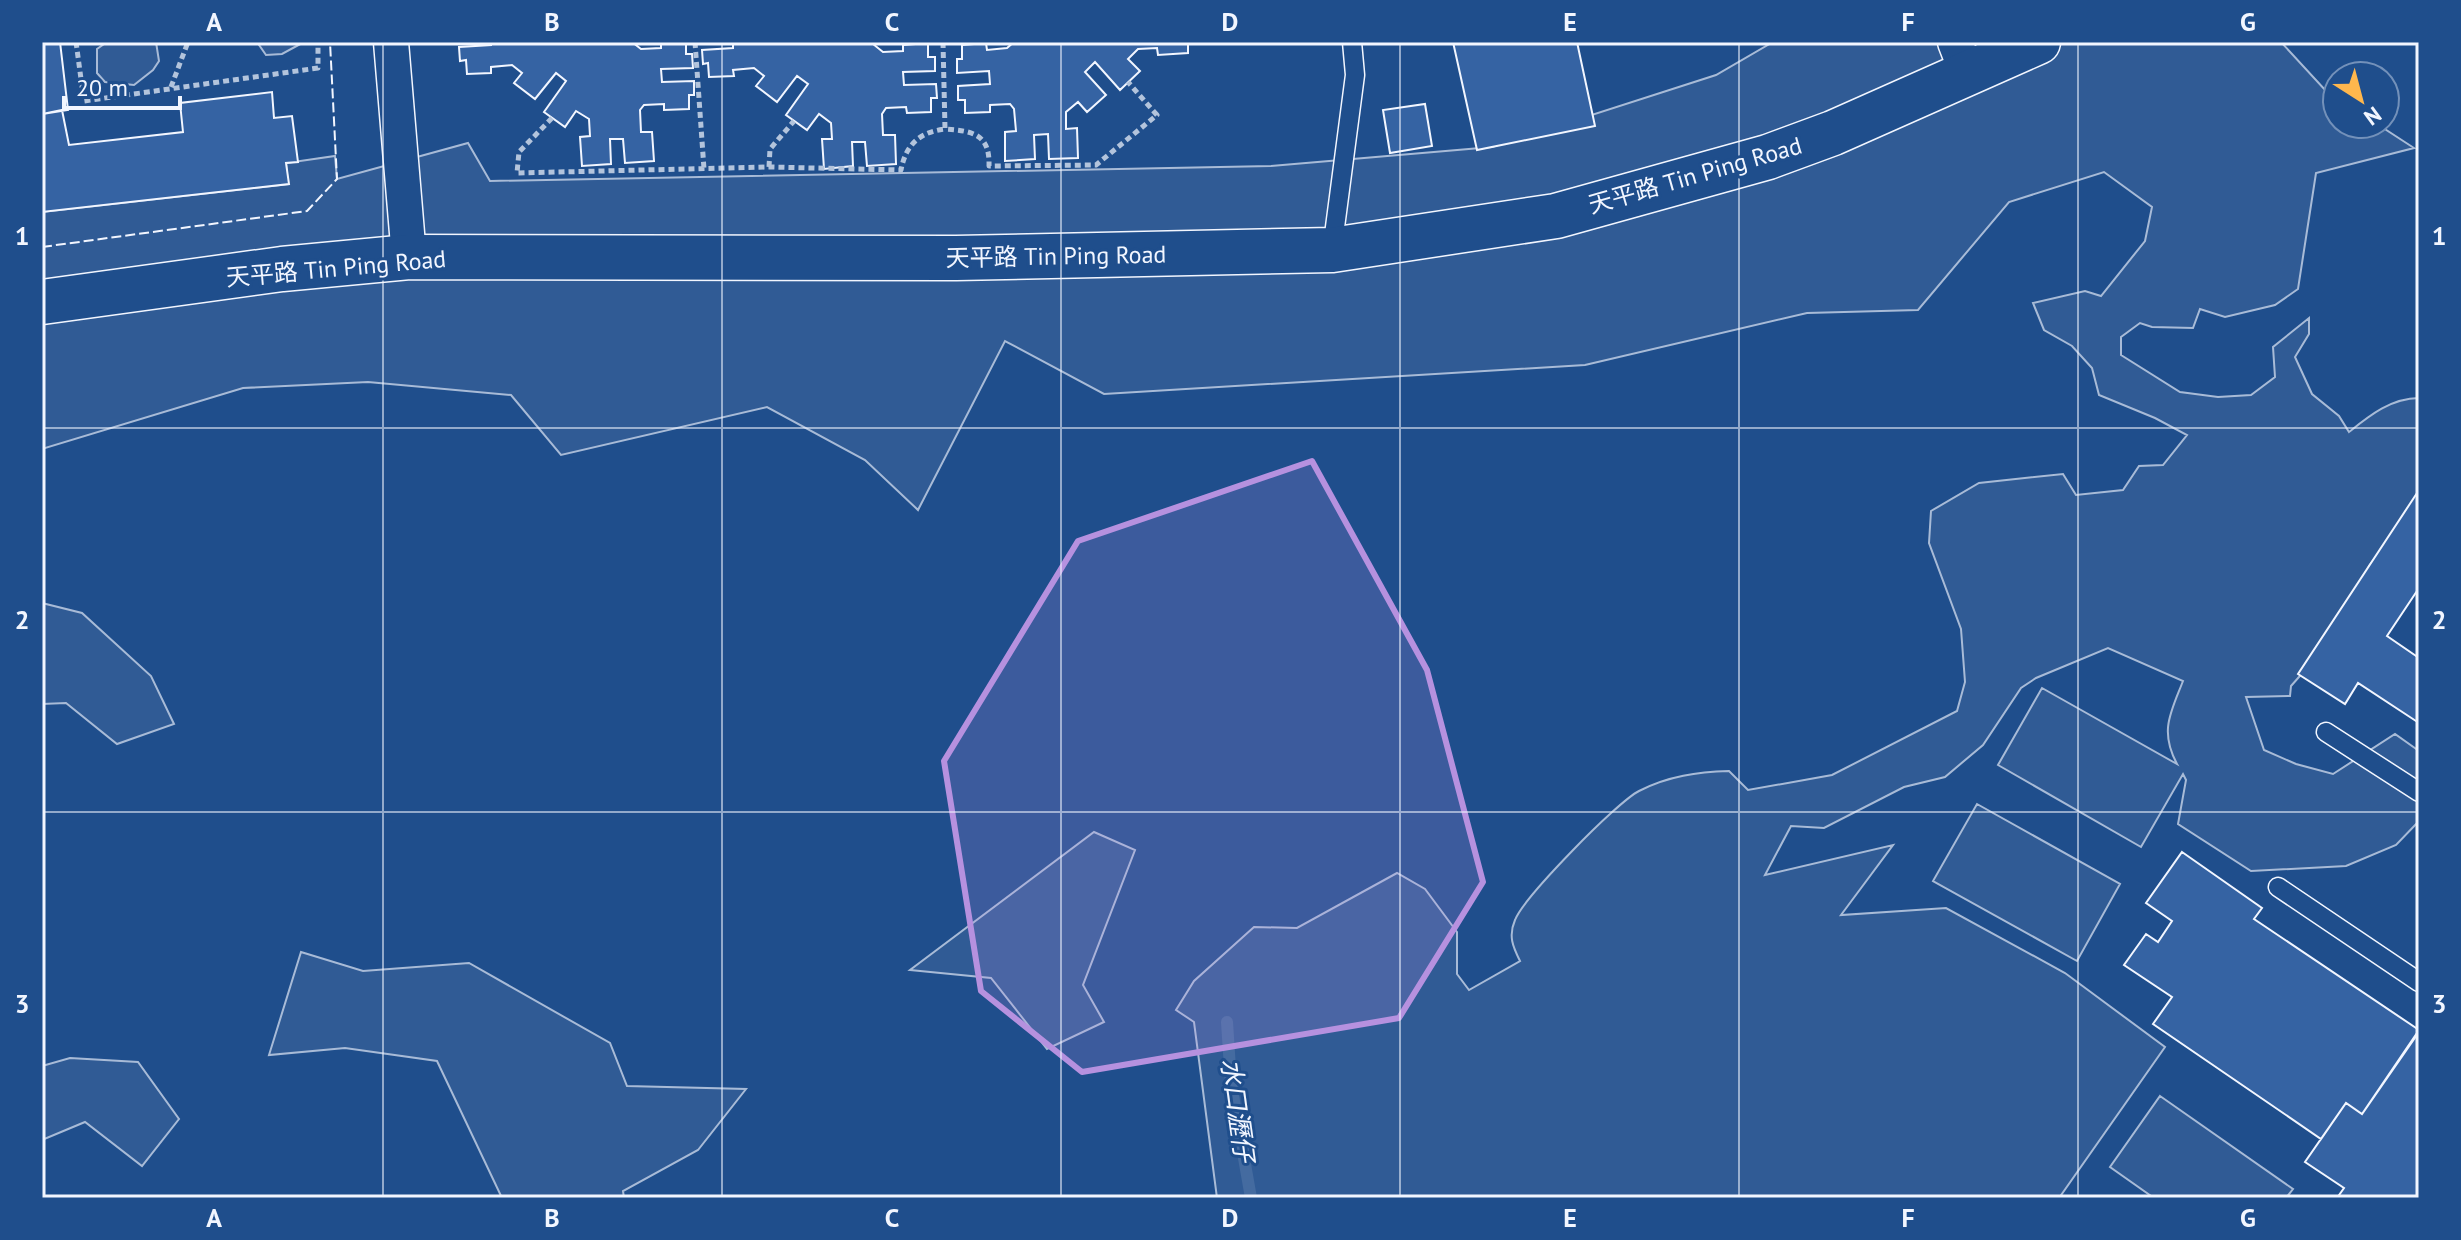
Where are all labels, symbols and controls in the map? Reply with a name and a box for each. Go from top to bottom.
text: A [206,5,222,38]
text: B [544,5,560,38]
text: C [885,5,899,38]
text: D [1222,5,1238,38]
text: E [1563,5,1577,38]
text: F [1901,5,1915,38]
text: G [2240,5,2256,38]
scale bar [64,60,180,110]
north arrow [2321,60,2401,140]
text: 20 m [76,72,128,103]
text: N [2359,101,2387,132]
street label: 天平路 Tin Ping Road [1585,130,1805,220]
text: 1 [15,219,29,252]
text: 1 [2432,219,2446,252]
street label: 天平路 Tin Ping Road [945,239,1167,273]
street label: 天平路 Tin Ping Road [225,243,447,293]
text: 2 [15,603,29,636]
text: 2 [2432,603,2446,636]
text: 3 [15,987,29,1020]
text: 3 [2432,987,2446,1020]
water label: 水口瀝仔 [1214,1056,1262,1168]
text: A [206,1201,222,1234]
text: B [544,1201,560,1234]
text: C [885,1201,899,1234]
text: D [1222,1201,1238,1234]
text: E [1563,1201,1577,1234]
text: F [1901,1201,1915,1234]
text: G [2240,1201,2256,1234]

